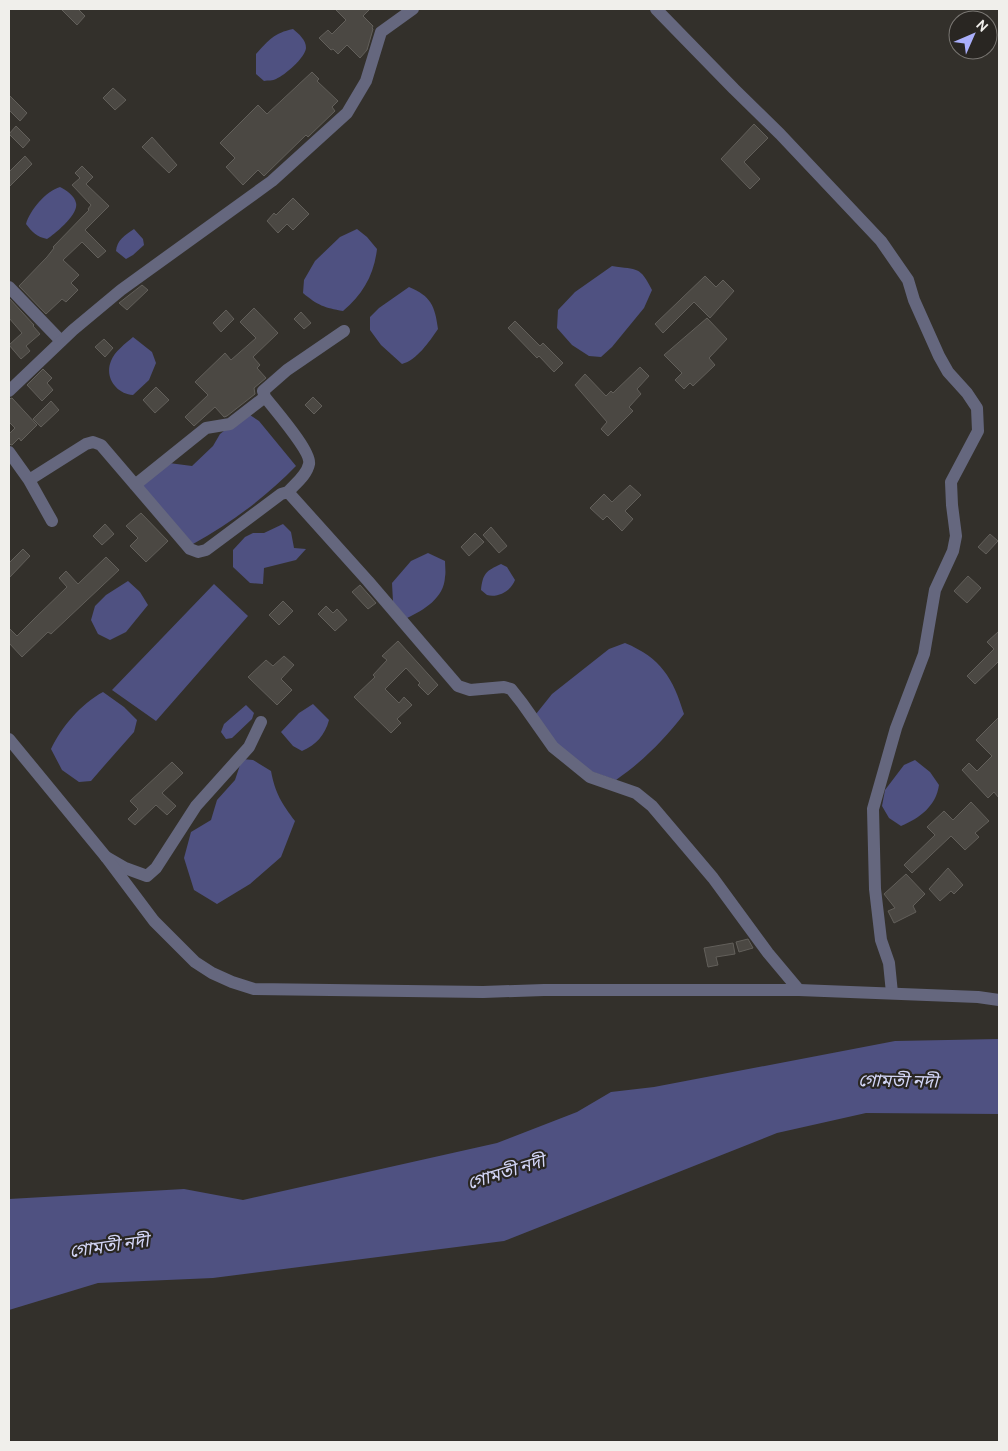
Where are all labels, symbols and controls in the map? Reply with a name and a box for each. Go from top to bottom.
north arrow [948,10,998,60]
text: N [972,16,992,36]
water label: গোমতী নদী [858,1069,941,1093]
water label: গোমতী নদী [465,1149,551,1194]
water label: গোমতী নদী [68,1229,153,1262]

